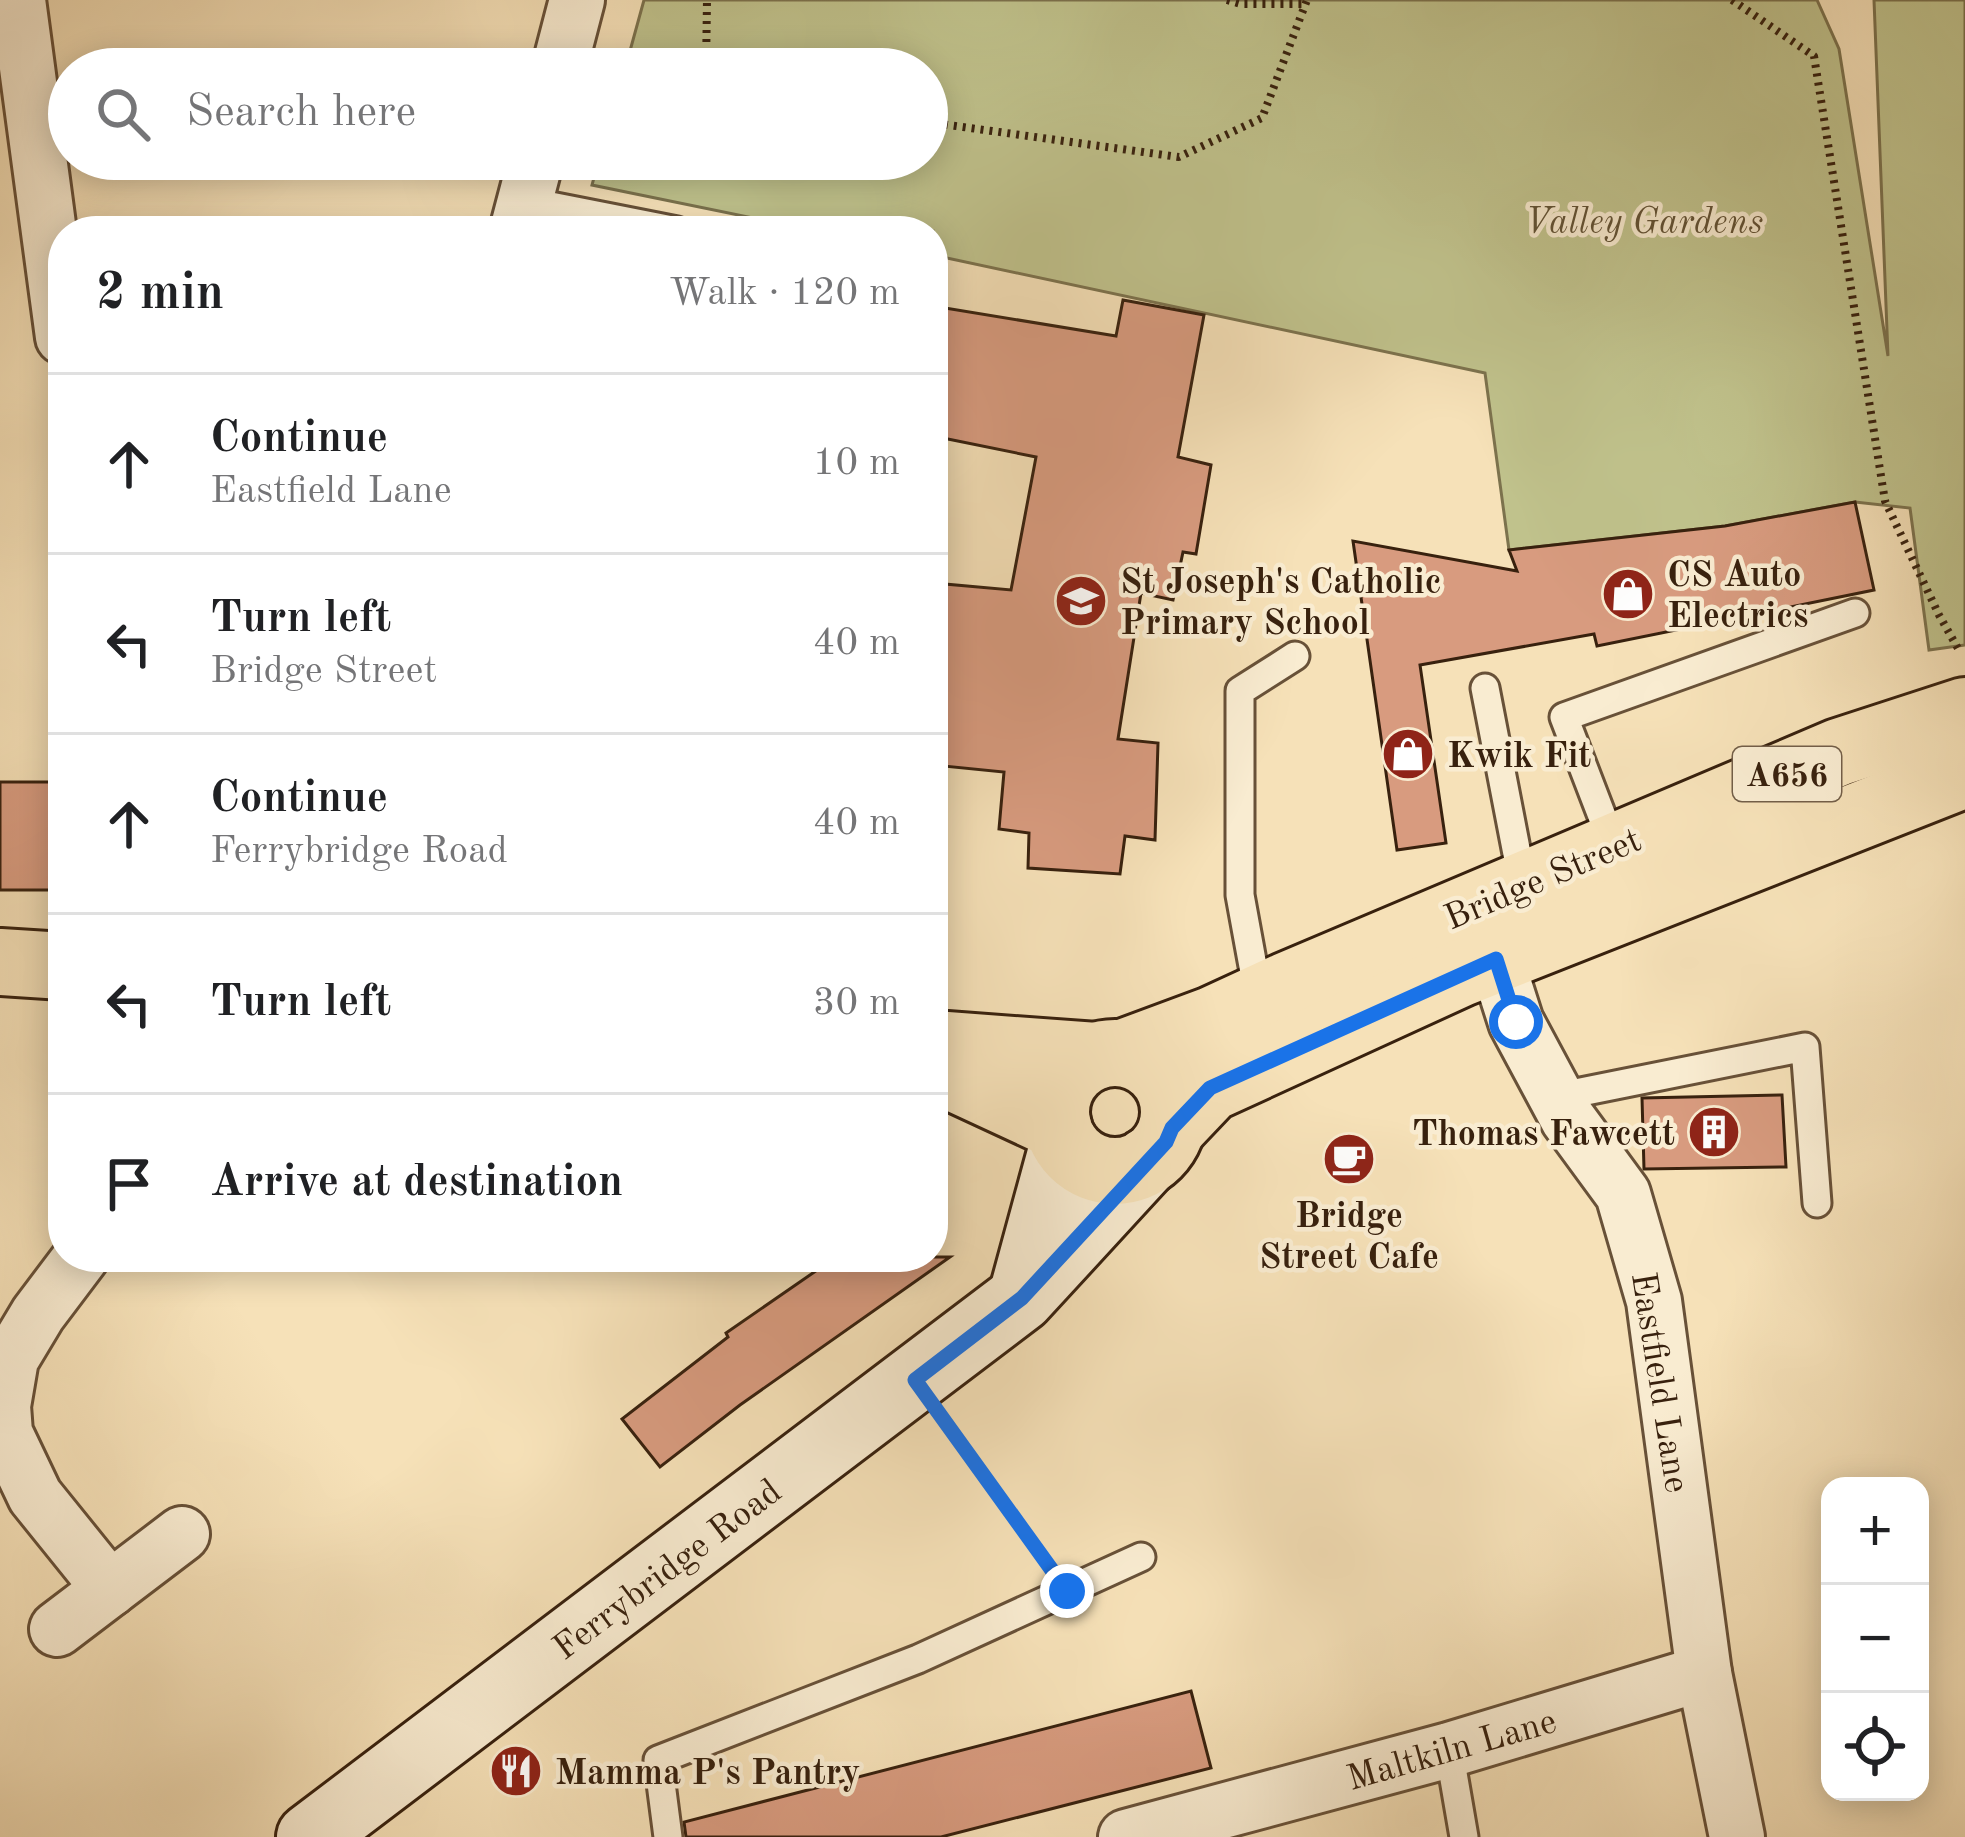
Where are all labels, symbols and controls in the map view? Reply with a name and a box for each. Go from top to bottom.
search box [48,48,948,180]
icon: search [90,81,156,147]
text: Search here [186,91,416,136]
park label: Valley Gardens [1525,205,1763,242]
text: 2 min [96,269,224,320]
text: Walk · 120 m [669,274,900,313]
text: Continue [210,417,388,462]
icon: ahead [96,431,162,497]
text: 10 m [813,444,900,483]
text: Eastfield Lane [210,472,452,511]
place label: CS Auto Electrics [1667,559,1808,636]
place label: St Joseph's Catholic Primary School [1120,566,1442,643]
shop icon: CS Auto Electrics [1600,566,1656,622]
school or university icon: St Joseph's Catholic Primary School [1053,573,1109,629]
text: Turn left [210,597,391,642]
icon: left [96,611,162,677]
text: 40 m [813,624,900,663]
text: Bridge Street [210,652,437,691]
shop icon: Kwik Fit [1380,726,1436,782]
place label: Kwik Fit [1447,740,1591,776]
road number: A656 [1733,747,1841,801]
text: Continue [210,777,388,822]
icon: ahead [96,791,162,857]
text: 40 m [813,804,900,843]
street label: Bridge Street [1440,823,1647,938]
text: Ferrybridge Road [210,832,508,871]
icon: left [96,971,162,1037]
text: Turn left [210,981,391,1026]
text: 30 m [813,984,900,1023]
route start [1489,995,1543,1049]
building icon: Thomas Fawcett [1686,1104,1742,1160]
place label: Thomas Fawcett [1412,1118,1675,1154]
cafe icon: Bridge Street Cafe [1321,1131,1377,1187]
icon: arrive [96,1151,162,1217]
text: Arrive at destination [210,1161,623,1206]
place label: Bridge Street Cafe [1259,1200,1439,1277]
street label: Eastfield Lane [1623,1270,1693,1496]
street label: Ferrybridge Road [548,1474,789,1668]
map controls [1821,1477,1929,1801]
button: + [1821,1477,1929,1585]
route end [1040,1564,1094,1618]
button: − [1821,1585,1929,1693]
button: locate [1821,1693,1929,1801]
street label: Maltkiln Lane [1343,1705,1561,1799]
restaurant icon: Mamma P's Pantry [488,1743,544,1799]
place label: Mamma P's Pantry [555,1757,860,1793]

